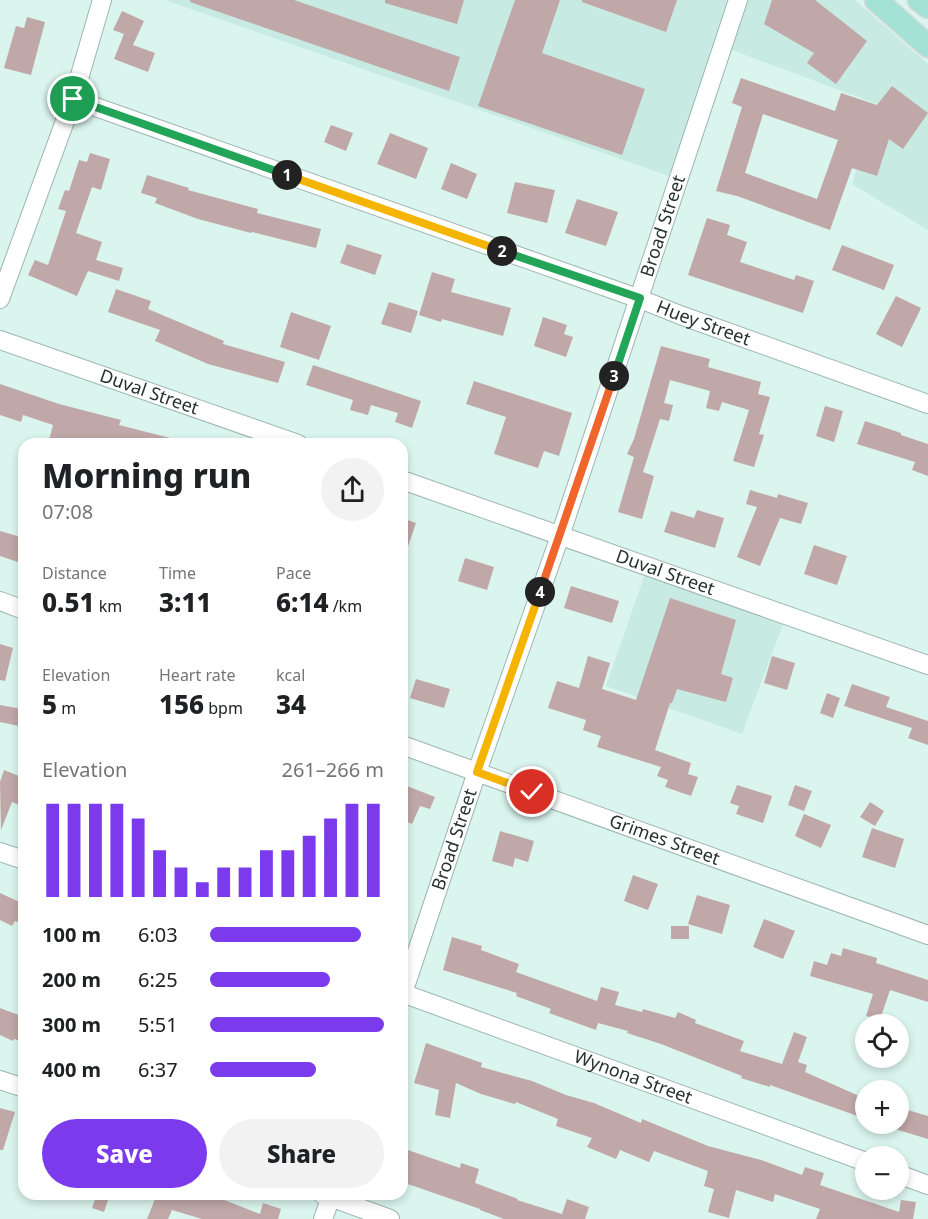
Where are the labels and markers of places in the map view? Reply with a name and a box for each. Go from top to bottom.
pin [47,73,98,124]
pin: 1 [272,160,302,190]
pin: 2 [487,236,517,266]
pin: 3 [599,361,629,391]
pin: 4 [525,577,555,607]
pin [506,766,557,817]

